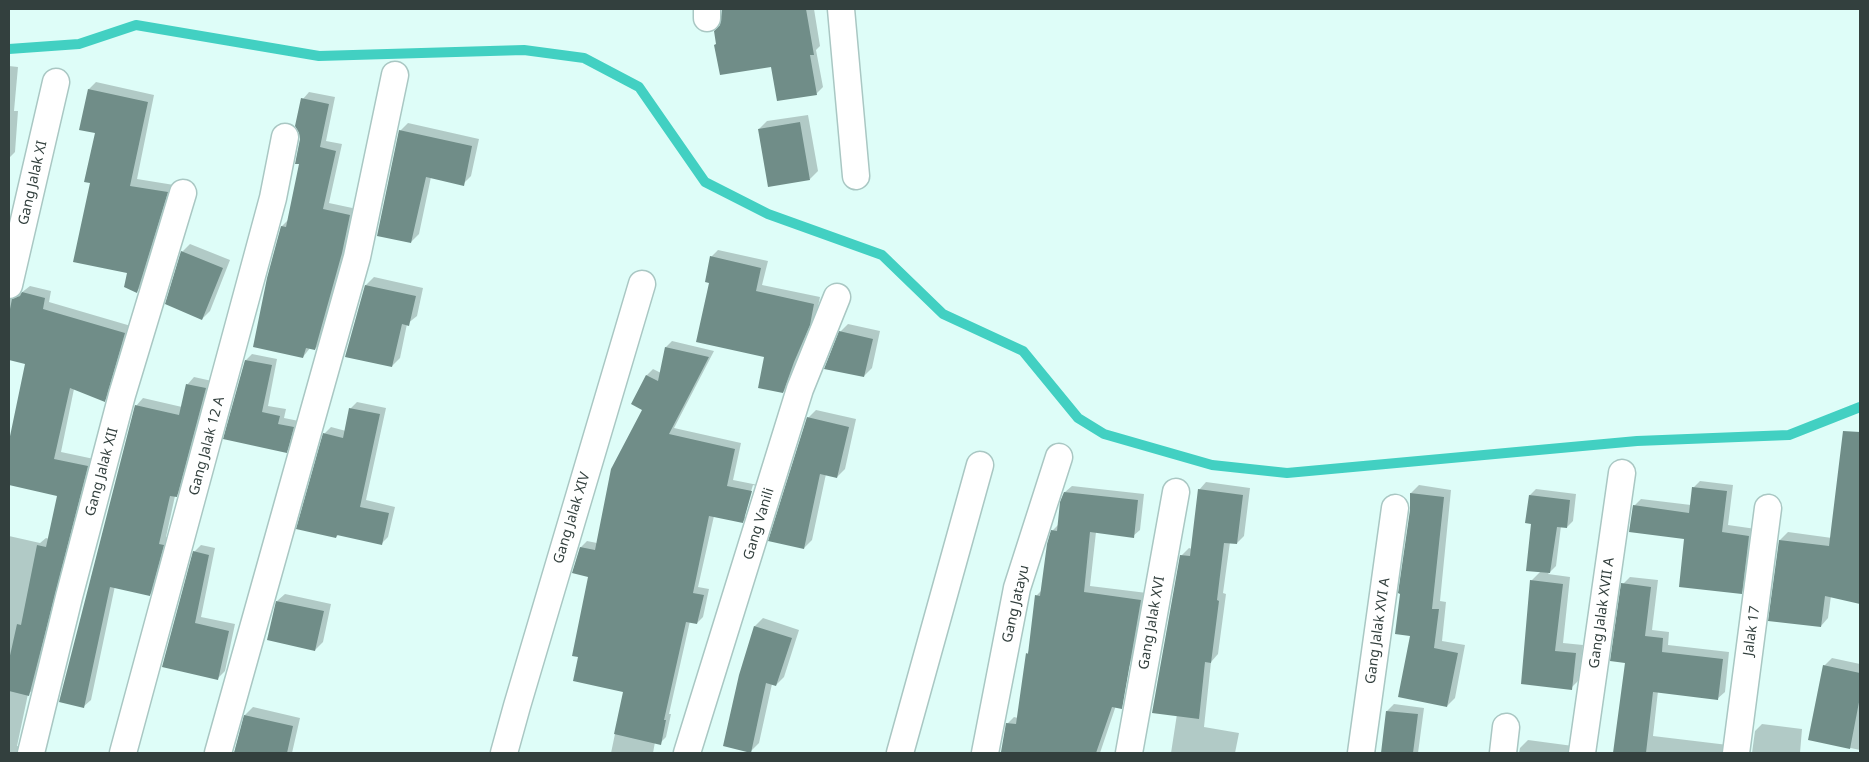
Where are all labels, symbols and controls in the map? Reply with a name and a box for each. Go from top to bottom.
street label: Gang Jalak XI [15,139,51,227]
street label: Gang Jalak 12 A [186,395,228,497]
street label: Gang Jalak XII [82,426,122,518]
street label: Gang Jalak XIV [550,470,594,566]
street label: Gang Vanili [740,486,778,562]
street label: Gang Jalak XVII A [1586,556,1618,670]
street label: Gang Jatayu [999,563,1033,645]
street label: Gang Jalak XVI [1136,575,1168,671]
street label: Gang Jalak XVI A [1362,577,1394,685]
street label: Jalak 17 [1740,605,1764,657]

